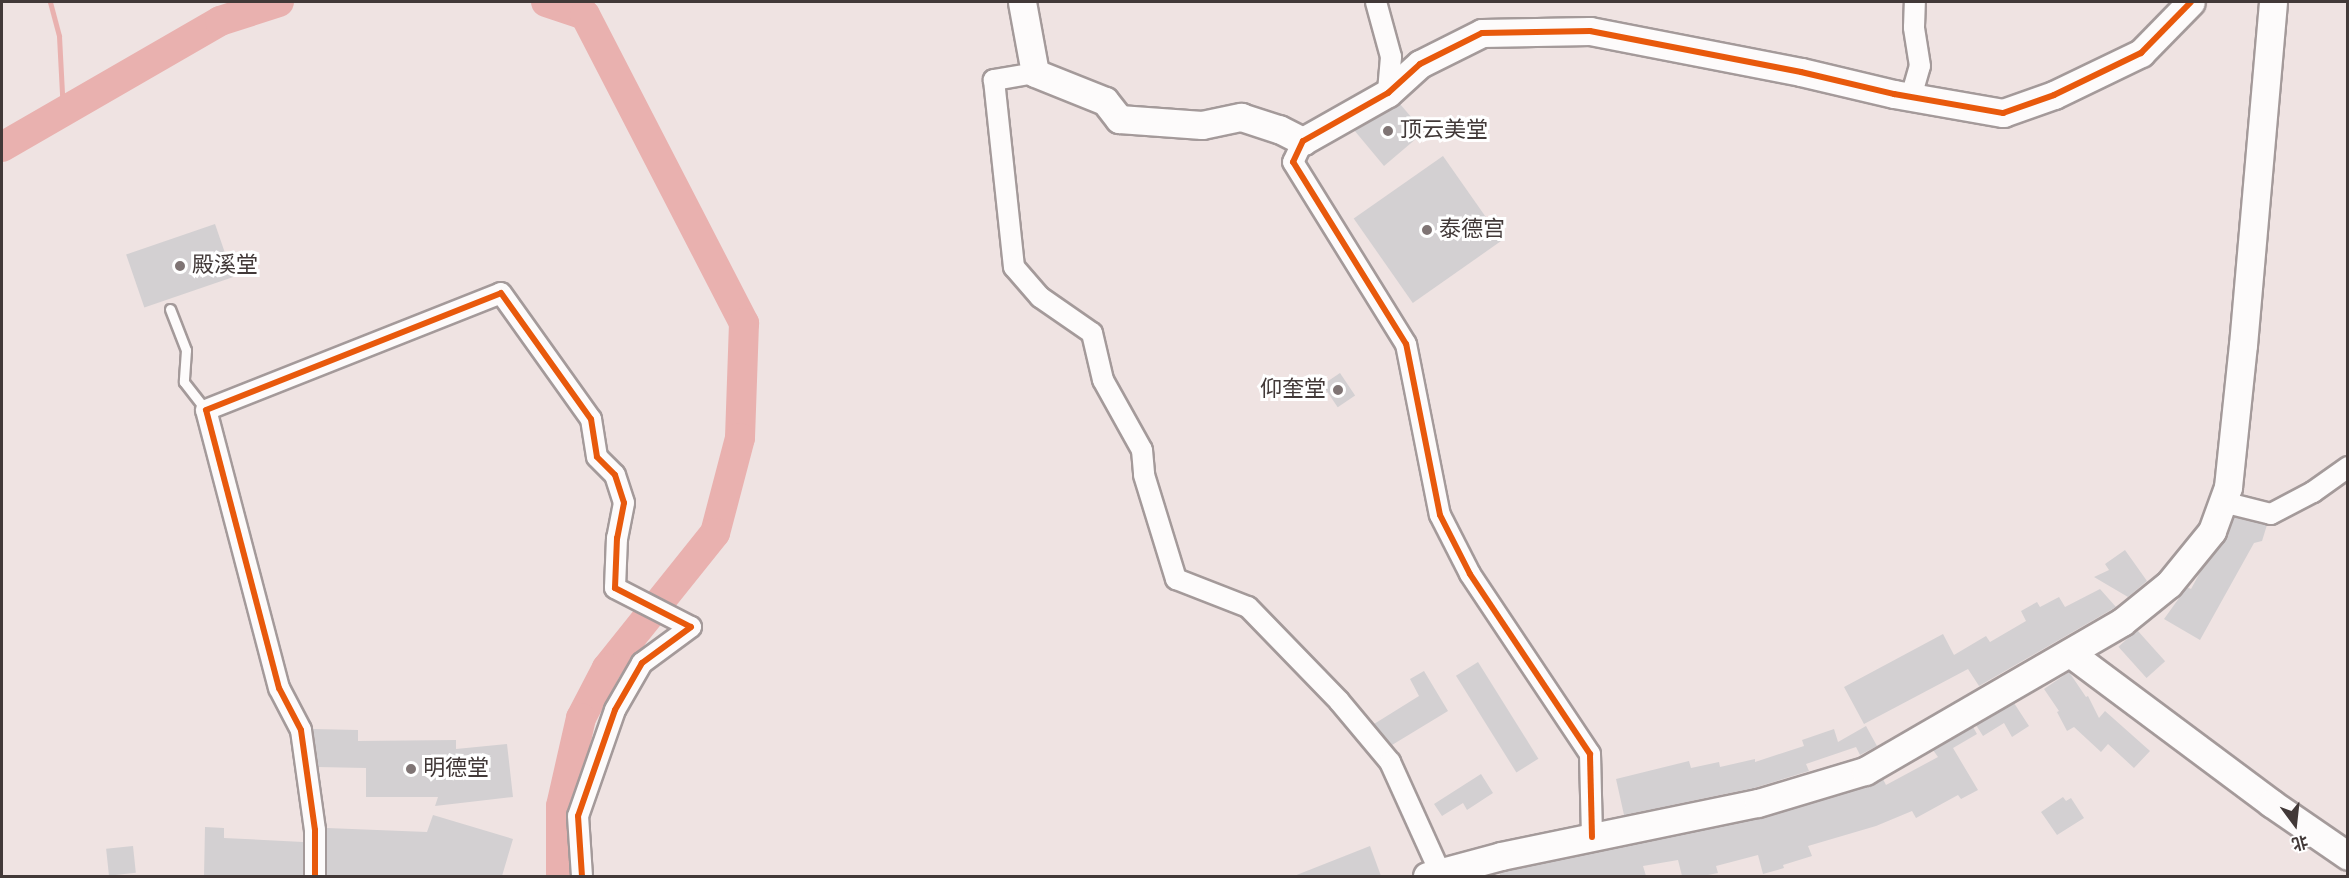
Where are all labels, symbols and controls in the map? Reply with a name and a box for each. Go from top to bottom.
place label: 顶云美堂 [1400,118,1488,144]
marker: 顶云美堂 [1381,124,1395,138]
place label: 泰德宫 [1439,217,1505,243]
marker: 泰德宫 [1420,223,1434,237]
place label: 殿溪堂 [192,253,258,279]
marker: 殿溪堂 [173,259,187,273]
place label: 仰奎堂 [1260,377,1326,403]
marker: 仰奎堂 [1331,383,1345,397]
place label: 明德堂 [423,756,489,782]
marker: 明德堂 [404,762,418,776]
north arrow [2265,794,2325,854]
text: 北 [2290,831,2310,853]

